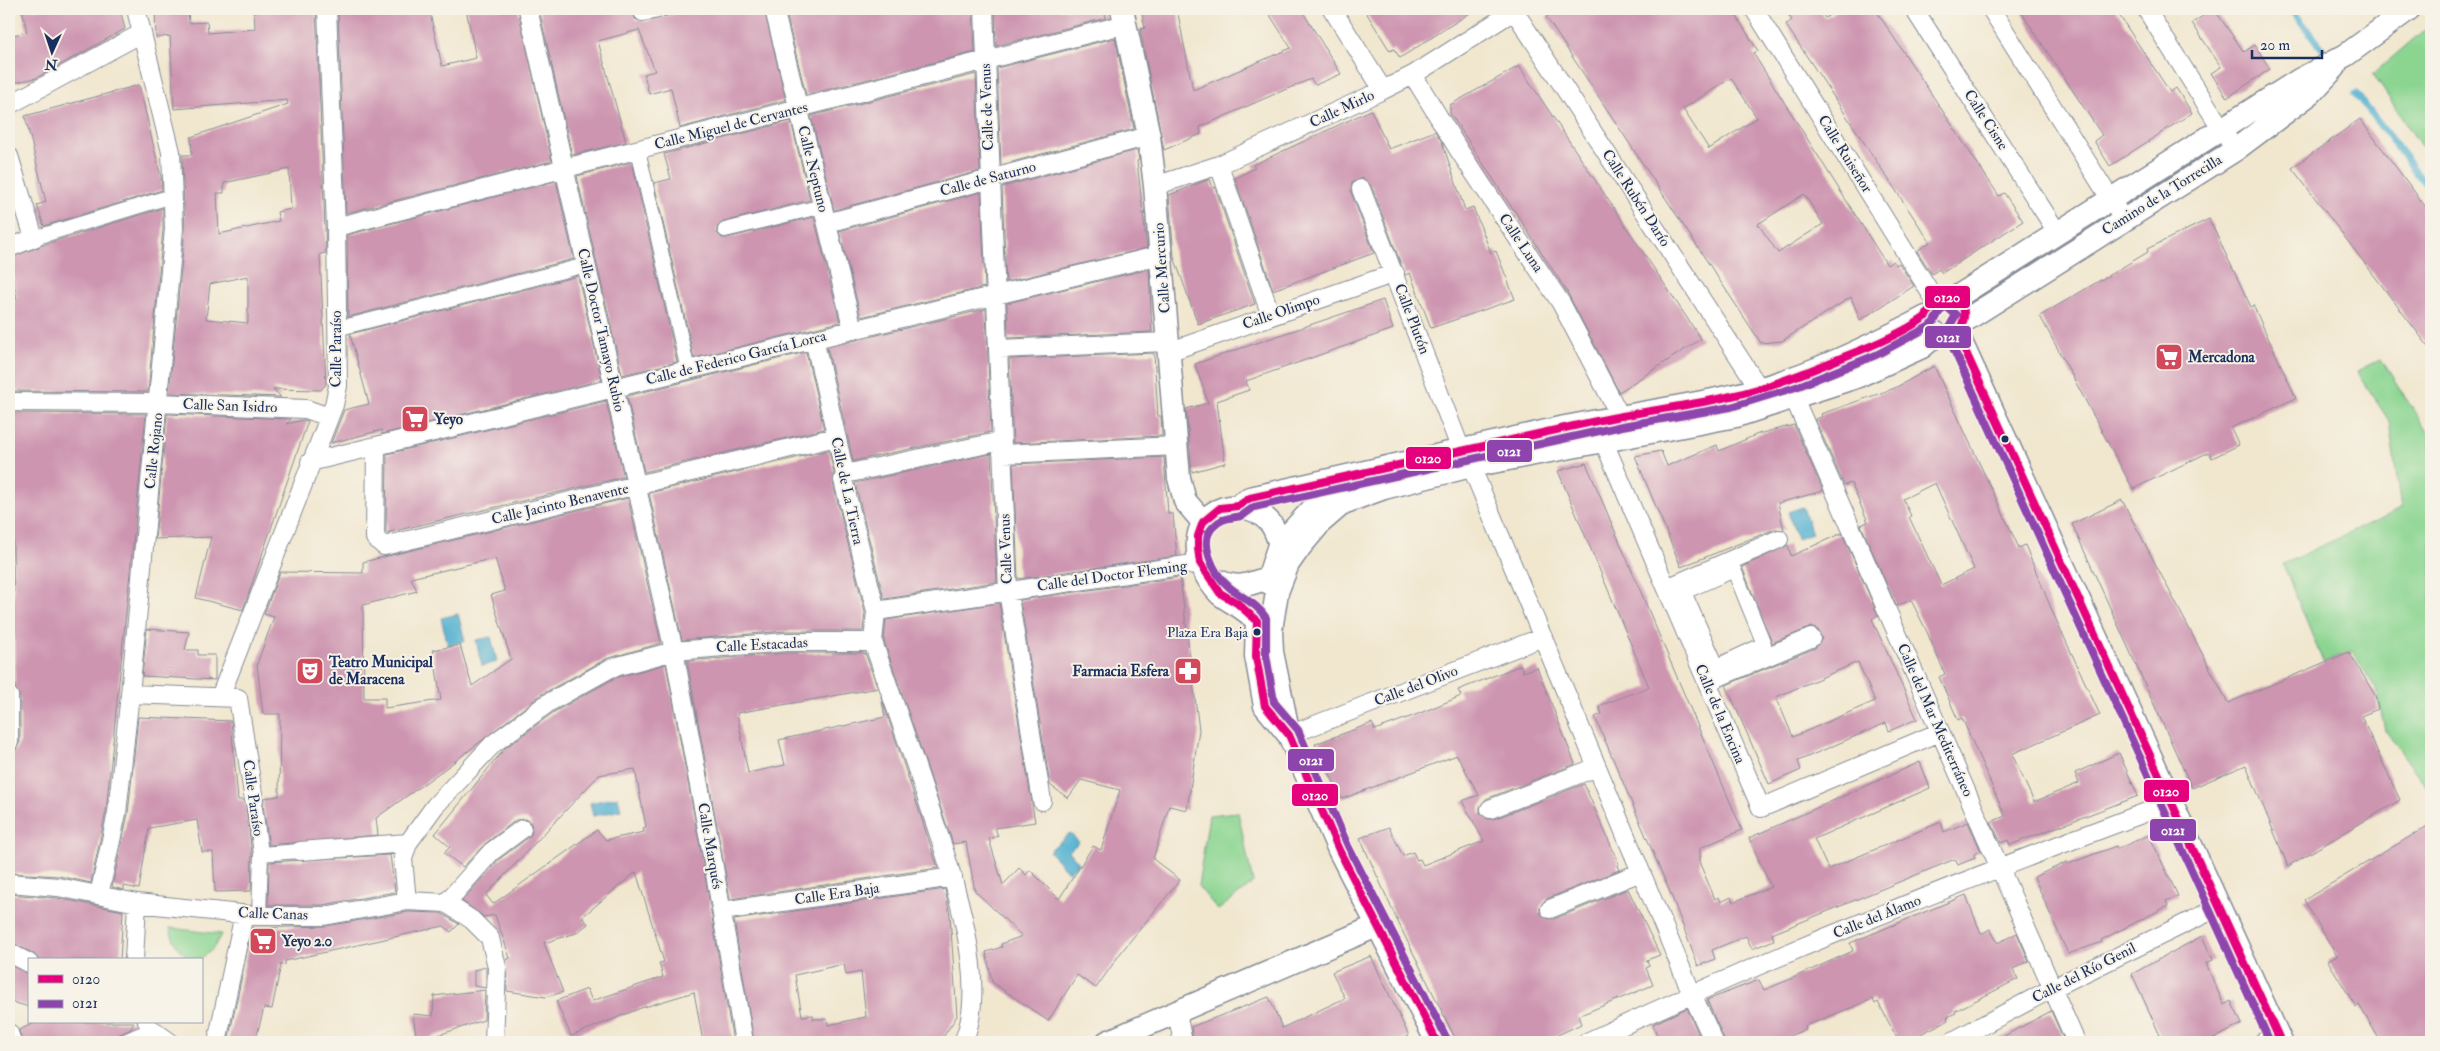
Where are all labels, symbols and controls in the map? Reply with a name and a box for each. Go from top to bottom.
north arrow [28,28,78,78]
scale bar [2252,28,2322,60]
text: 20 m [2260,36,2290,55]
text: N [44,56,59,73]
street label: Calle de Venus [976,63,998,151]
street label: Calle Mirlo [1307,86,1377,132]
street label: Calle Cisne [1959,86,2013,154]
street label: Calle Miguel de Cervantes [652,98,810,154]
street label: Calle Ruiseñor [1814,111,1877,197]
street label: Calle Neptuno [792,124,833,215]
street label: Calle Rubén Darío [1598,146,1674,250]
street label: Camino de la Torrecilla [2098,150,2226,240]
street label: Calle de Saturno [938,157,1038,201]
street label: Calle Luna [1494,210,1548,277]
street label: Calle Mercurio [1149,222,1175,314]
street label: Calle Doctor Tamayo Rubio [573,246,629,414]
street label: Calle Plutón [1390,281,1434,357]
line badge: 0120 [1924,285,1971,309]
text: 0120 [1934,289,1960,306]
street label: Calle Olimpo [1240,290,1322,335]
street label: Calle Paraíso [327,311,346,387]
line badge: 0121 [1924,325,1972,349]
street label: Calle de Federico García Lorca [644,326,829,390]
text: 0121 [1936,329,1960,346]
supermarket icon: Mercadona [2154,342,2184,372]
place label: Mercadona [2187,348,2256,367]
street label: Calle San Isidro [182,395,278,417]
supermarket icon: Yeyo [400,404,430,434]
place label: Yeyo [433,410,464,430]
street label: Calle Rojano [141,412,167,490]
unlabelled marker [2000,434,2010,444]
street label: Calle de La Tierra [826,435,868,547]
line badge: 0121 [1486,439,1533,463]
text: 0121 [1497,443,1521,460]
line badge: 0120 [1405,446,1452,470]
text: 0120 [1415,450,1441,467]
street label: Calle Jacinto Benavente [490,479,631,530]
street label: Calle Venus [995,514,1017,584]
street label: Calle del Doctor Fleming [1036,556,1189,596]
place label: Plaza Era Baja [1167,624,1248,641]
marker: Plaza Era Baja [1252,627,1262,637]
street label: Calle Estacadas [716,633,808,657]
street label: Calle del Mar Mediterráneo [1893,640,1977,800]
place label: Teatro Municipal de Maracena [328,653,433,689]
theatre icon: Teatro Municipal de Maracena [295,656,325,686]
pharmacy icon: Farmacia Esfera [1173,656,1203,686]
street label: Calle del Olivo [1371,661,1461,711]
street label: Calle de la Encina [1690,661,1750,768]
place label: Farmacia Esfera [1072,662,1170,681]
line badge: 0121 [1287,748,1335,772]
text: 0121 [1299,752,1323,769]
street label: Calle Paraíso [238,759,268,837]
line badge: 0120 [2143,779,2190,803]
line badge: 0120 [1291,783,1339,807]
text: 0120 [2153,783,2179,800]
text: 0120 [1302,787,1328,804]
street label: Calle Marqués [693,801,727,891]
line badge: 0121 [2149,818,2197,842]
text: 0121 [2161,822,2185,839]
street label: Calle Era Baja [793,879,881,909]
street label: Calle del Álamo [1830,889,1924,943]
street label: Calle Canas [238,903,308,925]
supermarket icon: Yeyo 2.0 [248,926,278,956]
place label: Yeyo 2.0 [281,932,333,952]
street label: Calle del Río Genil [2029,939,2139,1007]
legend [28,958,202,1024]
text: 0120 [72,970,100,989]
text: 0121 [72,994,98,1013]

